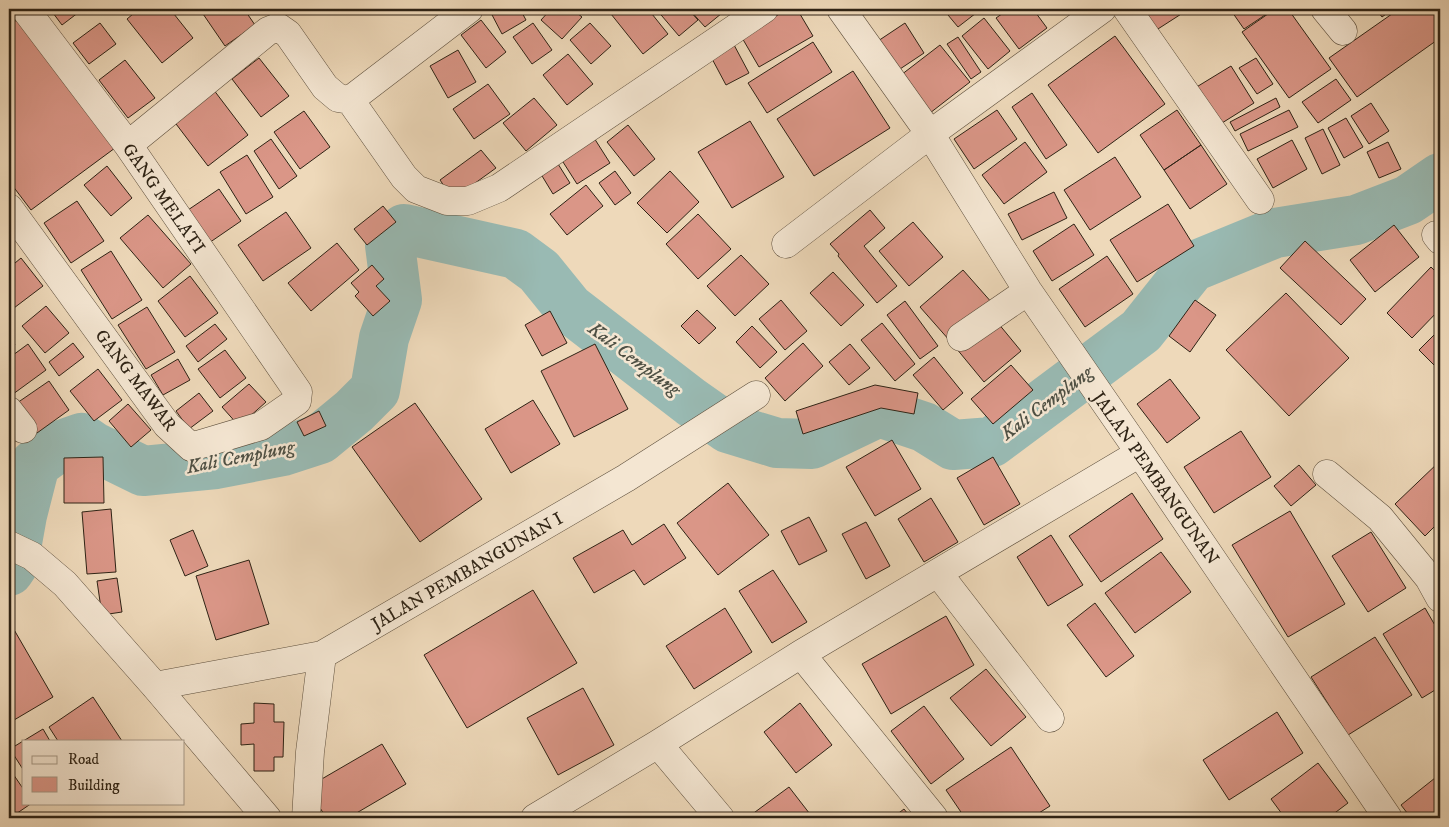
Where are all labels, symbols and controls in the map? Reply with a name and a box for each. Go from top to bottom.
street label: GANG MELATI [117,139,209,258]
water label: Kali Cemplung [582,317,686,403]
street label: GANG MAWAR [90,325,181,436]
water label: Kali Cemplung [996,360,1099,447]
street label: JALAN PEMBANGUNAN [1086,386,1223,569]
water label: Kali Cemplung [183,436,298,480]
street label: JALAN PEMBANGUNAN I [366,508,567,637]
legend [22,740,185,804]
text: Road [68,750,100,769]
text: Building [68,776,120,795]

